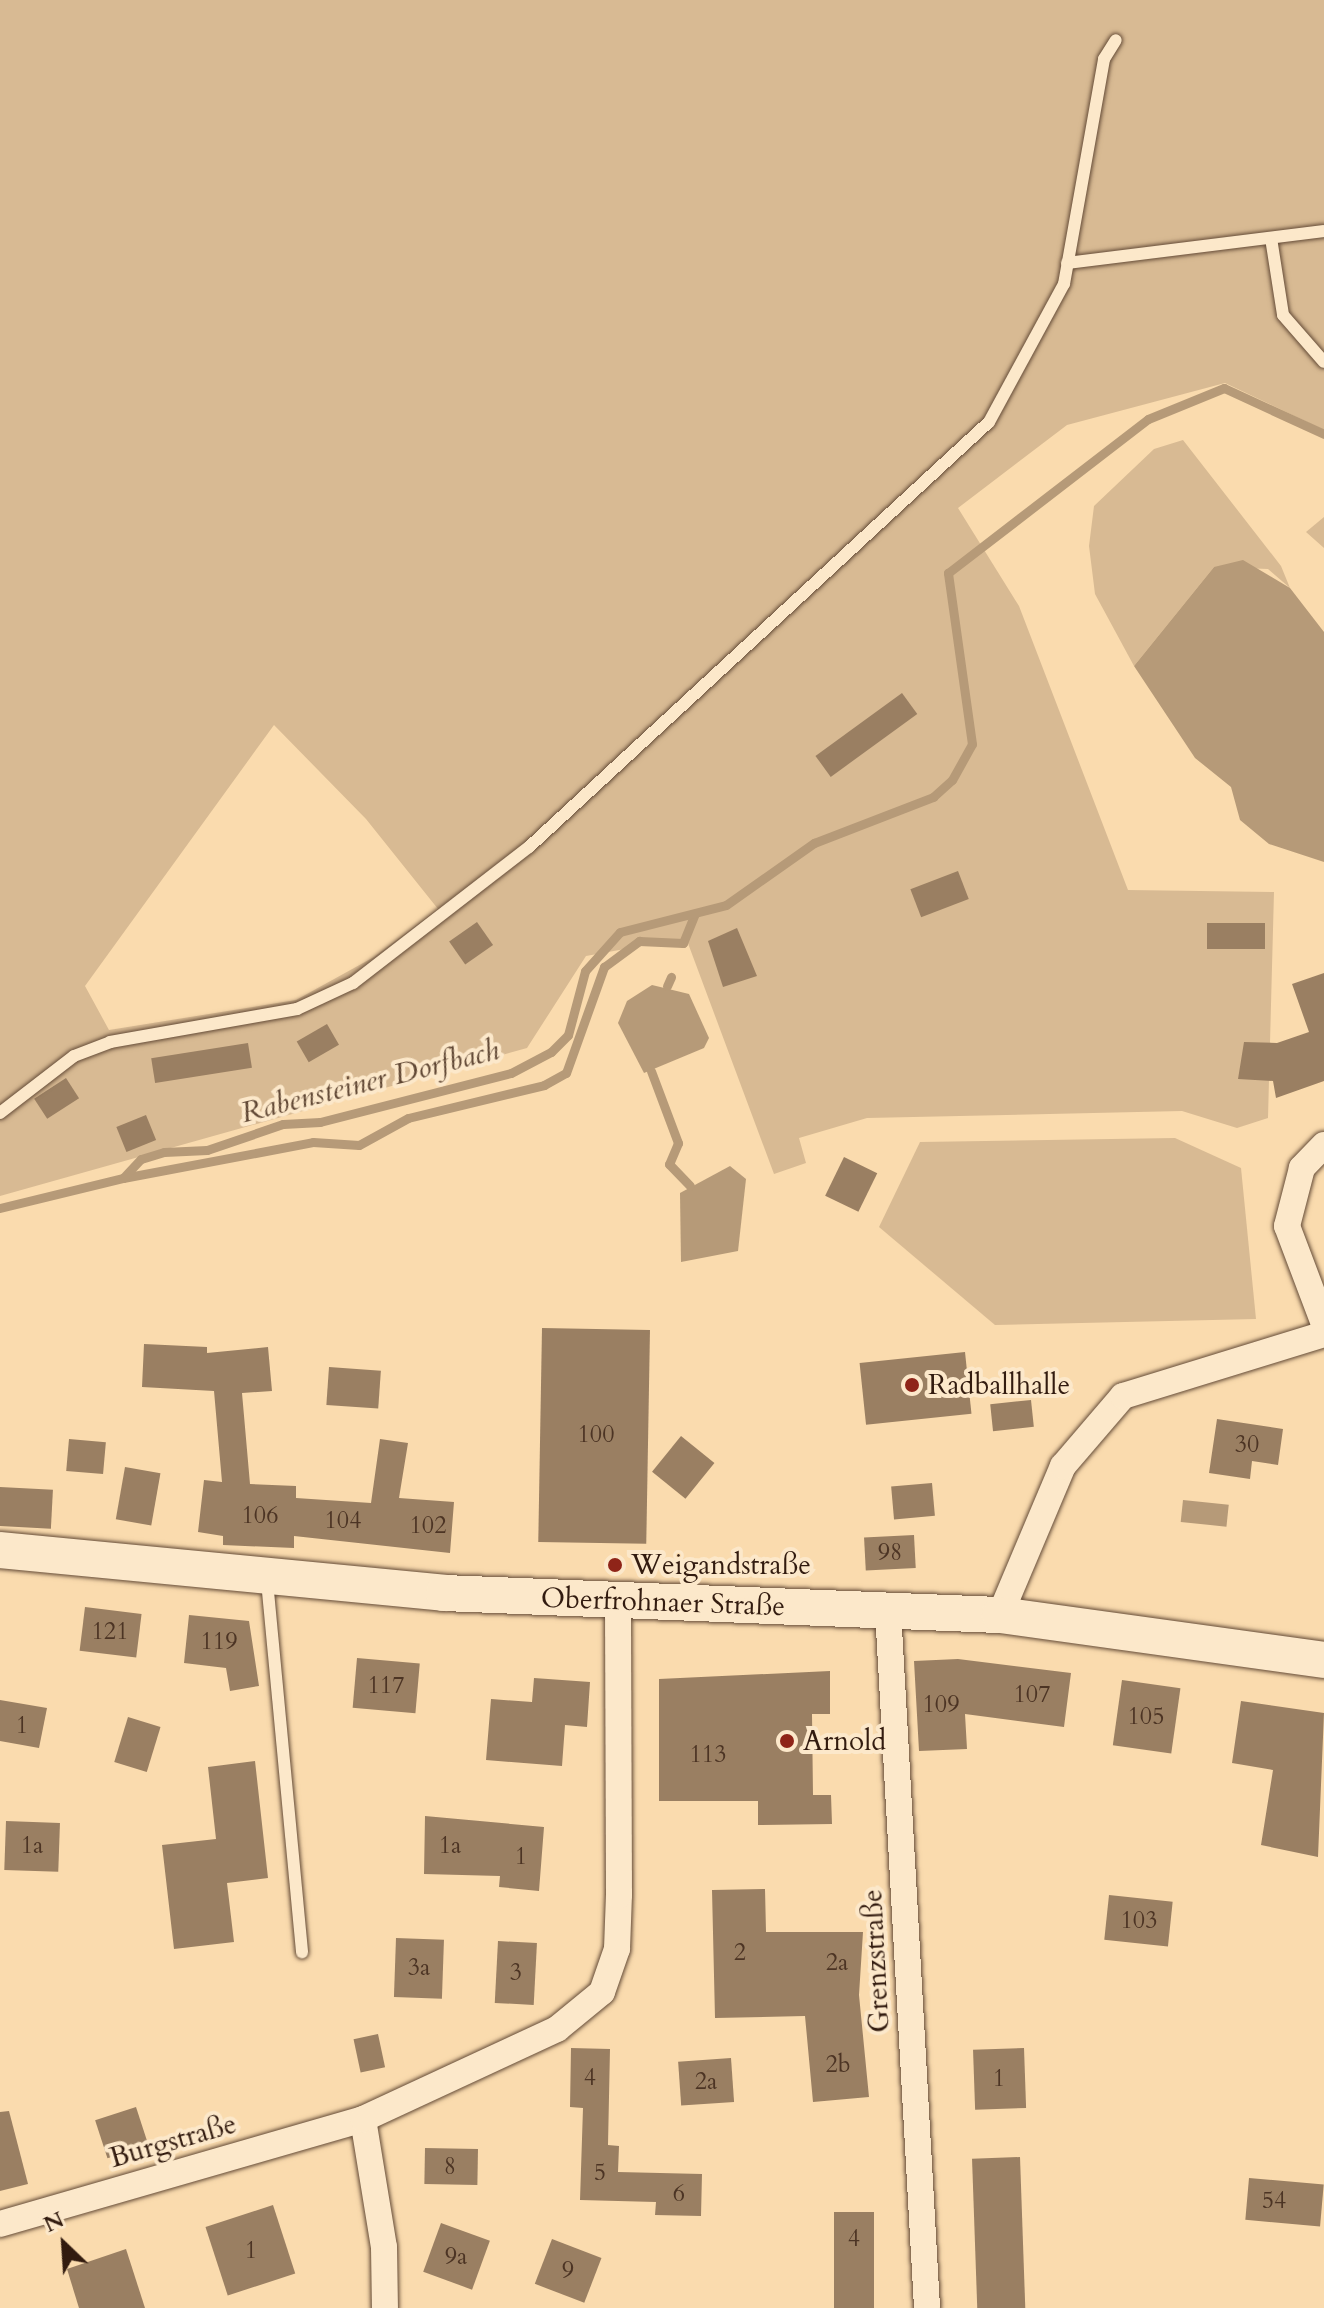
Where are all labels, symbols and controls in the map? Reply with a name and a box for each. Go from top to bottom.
water label: Rabensteiner Dorfbach [237,1032,503,1132]
place label: Radballhalle [928,1368,1070,1402]
marker: Radballhalle [903,1376,921,1394]
house number: 100 [578,1421,614,1449]
house number: 30 [1235,1431,1259,1459]
house number: 106 [242,1502,278,1530]
house number: 104 [325,1507,361,1535]
house number: 102 [410,1512,446,1540]
house number: 98 [878,1539,902,1567]
place label: Weigandstraße [631,1548,811,1582]
marker: Weigandstraße [606,1556,624,1574]
street label: Oberfrohnaer Straße [540,1581,786,1623]
house number: 121 [92,1618,128,1646]
house number: 119 [201,1628,237,1656]
house number: 117 [368,1672,404,1700]
house number: 107 [1014,1681,1050,1709]
house number: 109 [923,1691,959,1719]
house number: 105 [1128,1703,1164,1731]
house number: 1 [16,1712,28,1740]
place label: Arnold [803,1724,886,1758]
marker: Arnold [778,1732,796,1750]
house number: 113 [690,1741,726,1769]
house number: 1a [21,1832,43,1860]
house number: 1a [439,1832,461,1860]
house number: 1 [515,1843,527,1871]
street label: Grenzstraße [855,1889,897,2033]
house number: 103 [1121,1907,1157,1935]
house number: 2 [734,1939,746,1967]
house number: 2a [826,1949,848,1977]
house number: 3a [408,1954,430,1982]
house number: 3 [510,1959,522,1987]
house number: 2b [825,2051,851,2079]
house number: 4 [584,2064,596,2092]
house number: 1 [993,2065,1005,2093]
house number: 2a [695,2068,717,2096]
street label: Burgstraße [106,2107,240,2175]
house number: 8 [444,2153,456,2181]
house number: 5 [594,2159,606,2187]
house number: 6 [673,2180,685,2208]
house number: 54 [1262,2187,1286,2215]
north arrow [24,2204,104,2284]
text: N [39,2205,69,2240]
house number: 4 [848,2225,860,2253]
house number: 1 [245,2237,257,2265]
house number: 9a [445,2243,467,2271]
house number: 9 [562,2257,574,2285]

